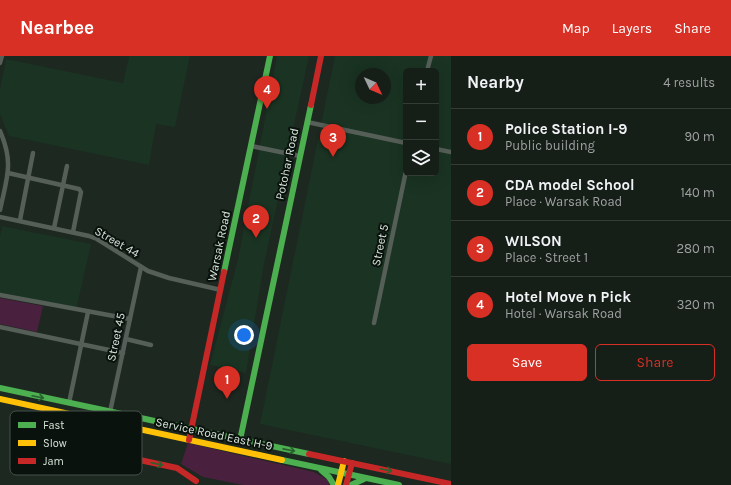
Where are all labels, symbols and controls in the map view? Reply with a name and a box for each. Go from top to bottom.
text: Nearbee [20,17,94,39]
text: Map [562,20,590,37]
text: Layers [612,20,652,37]
text: Share [674,20,711,37]
north arrow [355,68,391,104]
map controls [403,68,439,176]
button: + [403,68,439,104]
text: Nearby [467,72,524,92]
text: 4 results [663,75,715,90]
pin: 4 [254,76,280,109]
button: − [403,104,439,140]
text: Police Station I-9 [505,120,627,138]
pin: 3 [320,124,346,157]
street label: Potohar Road [273,127,301,201]
text: 1 [478,129,482,144]
text: 90 m [684,129,715,144]
text: Public building [505,138,595,153]
button: layers [403,140,439,176]
text: CDA model School [505,176,635,194]
text: 2 [476,185,484,200]
text: 140 m [680,185,715,200]
text: Place · Warsak Road [505,194,622,209]
pin: 2 [243,205,269,238]
street label: Warsak Road [205,210,233,282]
street label: Street 5 [369,223,391,267]
street label: Street 44 [92,224,142,261]
text: WILSON [505,232,562,250]
text: 3 [476,241,484,256]
text: 280 m [677,241,715,256]
text: Place · Street 1 [505,250,588,265]
text: Hotel Move n Pick [505,288,631,306]
text: 4 [476,297,484,312]
text: 320 m [677,297,715,312]
text: Hotel · Warsak Road [505,306,622,321]
street label: Street 45 [104,311,128,363]
your location [234,325,254,345]
button: Save [467,344,587,381]
button: Share [595,344,715,381]
pin: 1 [214,366,240,399]
one-way arrow [31,393,44,401]
legend [10,411,142,475]
street label: Service Road East H-9 [154,415,274,453]
text: Fast [43,419,64,432]
text: Slow [43,437,67,450]
one-way arrow [282,446,295,454]
text: Jam [43,455,64,468]
one-way arrow [150,460,163,468]
one-way arrow [379,467,392,475]

